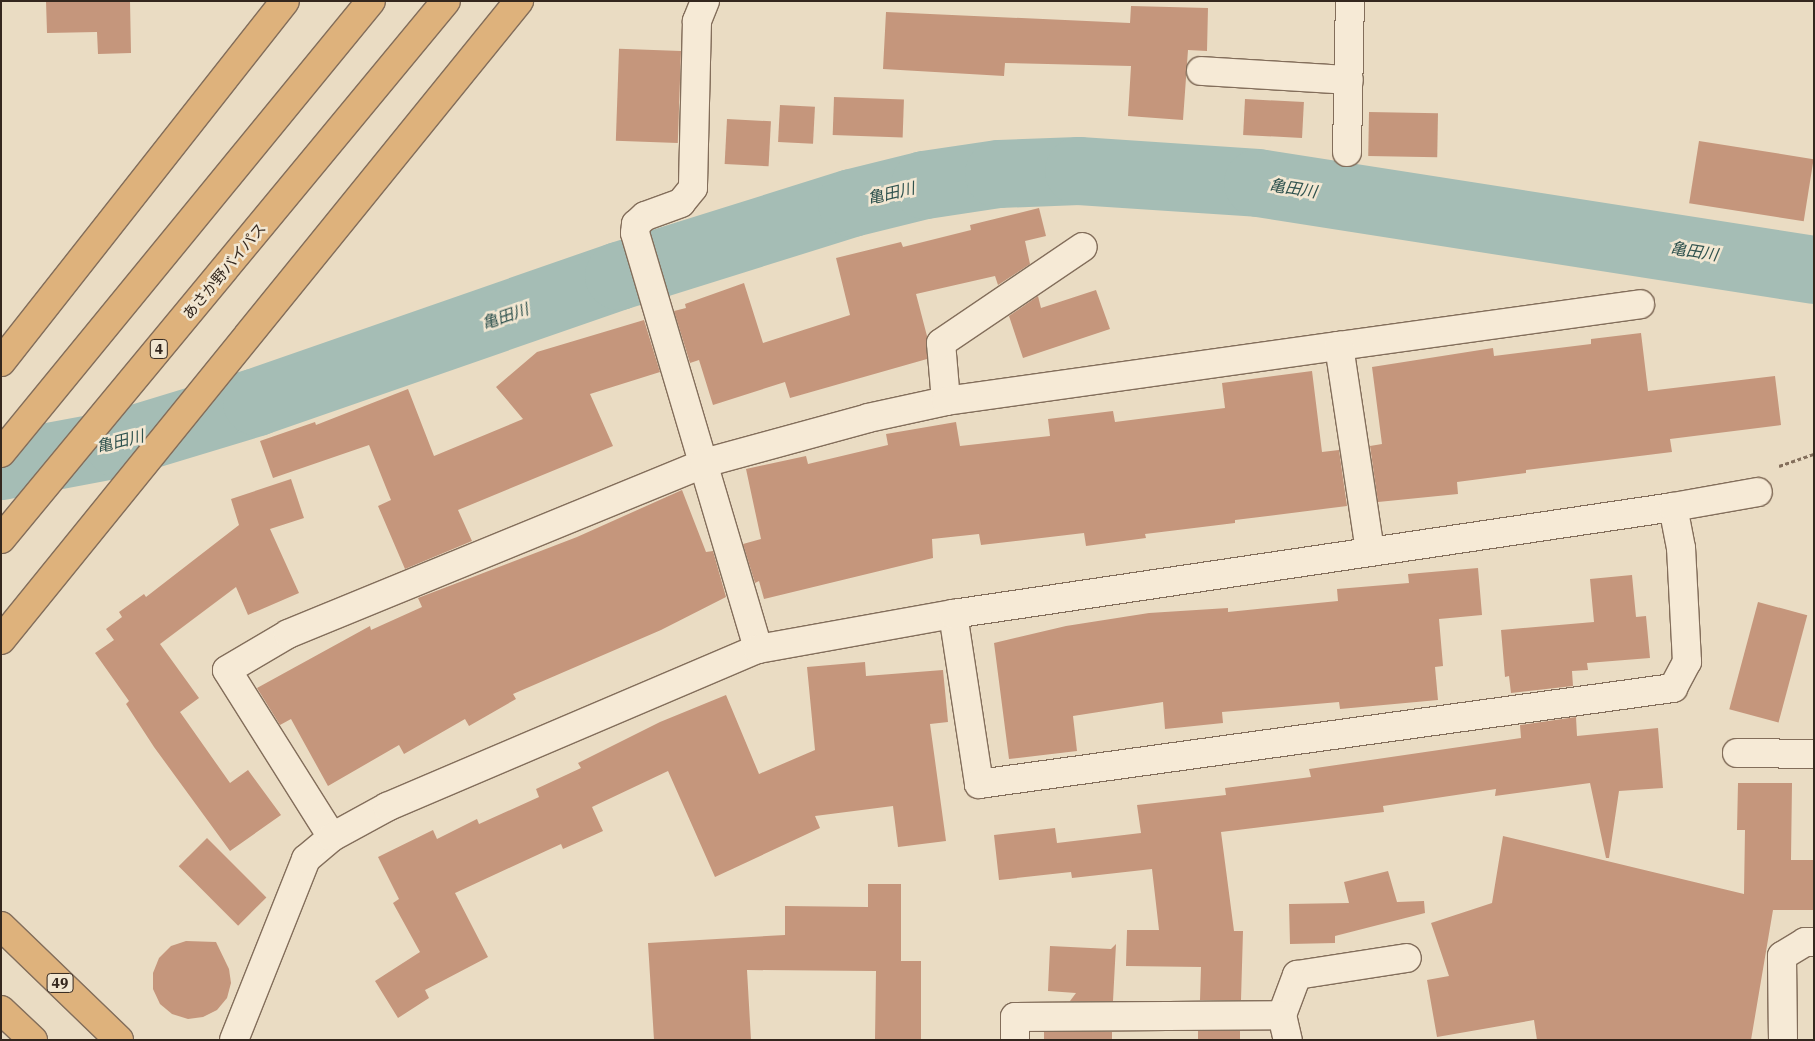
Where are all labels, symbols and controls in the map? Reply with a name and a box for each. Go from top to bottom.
water label: 亀田川 [1268,175,1318,201]
water label: 亀田川 [865,178,917,208]
street label: あさか野バイパス [179,219,269,323]
water label: 亀田川 [1669,238,1719,264]
water label: 亀田川 [479,299,531,333]
road number: 4 [149,338,169,360]
water label: 亀田川 [94,426,146,456]
road number: 49 [46,971,74,994]

